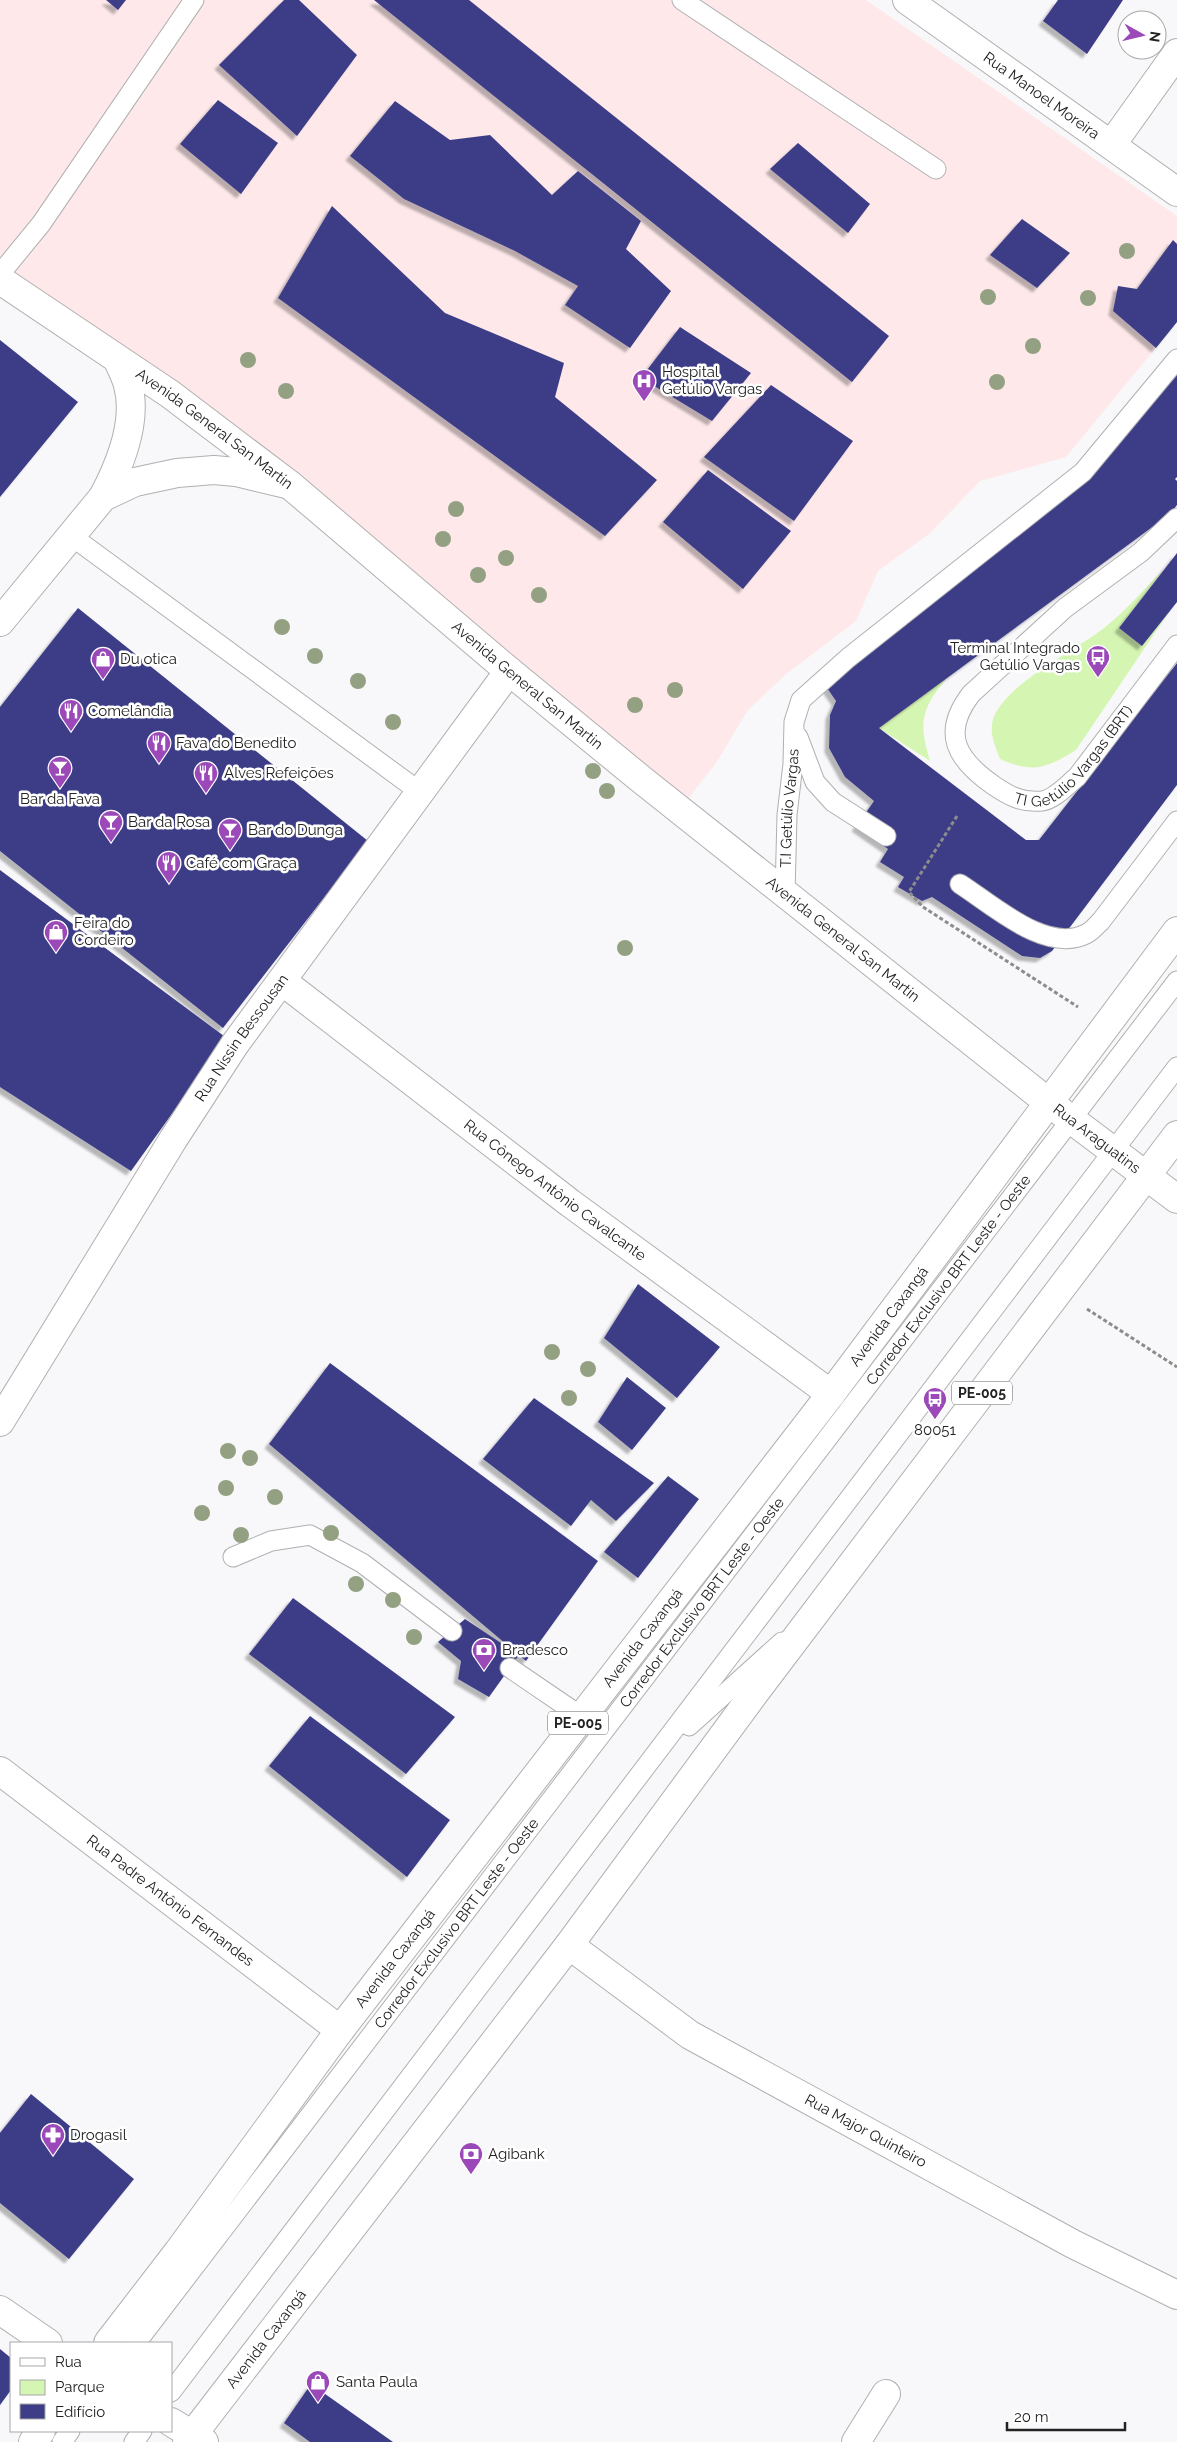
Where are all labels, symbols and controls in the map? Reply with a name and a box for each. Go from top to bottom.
north arrow [1117,10,1167,60]
text: N [1146,30,1164,43]
street label: Rua Manoel Moreira [980,48,1103,143]
place label: Hospital Getúlio Vargas [662,363,762,398]
street label: Avenida General San Martin [132,365,296,493]
hospital icon: Hospital Getúlio Vargas [631,368,657,402]
street label: Avenida General San Martin [448,617,607,753]
place label: Terminal Integrado Getúlio Vargas [950,639,1080,674]
bus stop icon: Terminal Integrado Getúlio Vargas [1085,644,1111,678]
shop icon: Du otica [90,646,116,680]
place label: Du otica [120,650,177,668]
restaurant icon: Comelândia [58,698,84,732]
place label: Comelândia [88,702,172,720]
street label: TI Getúlio Vargas (BRT) [1012,702,1137,810]
restaurant icon: Fava do Benedito [146,730,172,764]
place label: Fava do Benedito [176,734,297,752]
street label: T.I Getúlio Vargas [777,749,802,868]
bar icon: Bar da Fava [47,755,73,789]
restaurant icon: Alves Refeições [193,760,219,794]
place label: Alves Refeições [224,764,334,782]
place label: Bar da Fava [20,790,100,808]
bar icon: Bar da Rosa [98,809,124,843]
place label: Bar da Rosa [128,813,210,831]
bar icon: Bar do Dunga [217,817,243,851]
place label: Bar do Dunga [248,821,343,839]
restaurant icon: Café com Graça [156,850,182,884]
place label: Café com Graça [186,854,297,872]
street label: Avenida General San Martin [762,873,923,1006]
place label: Feira do Cordeiro [74,914,134,949]
shop icon: Feira do Cordeiro [43,919,69,953]
street label: Rua Nissin Bessousan [191,971,292,1105]
street label: Rua Araguatins [1050,1100,1144,1177]
street label: Rua Cônego Antônio Cavalcante [460,1116,650,1265]
street label: Corredor Exclusivo BRT Leste - Oeste [863,1171,1035,1389]
street label: Avenida Caxangá [846,1263,932,1370]
road number: PE-005 [952,1382,1012,1405]
bus stop icon: 80051 [922,1386,948,1420]
place label: 80051 [914,1421,957,1439]
street label: Corredor Exclusivo BRT Leste - Oeste [616,1494,788,1711]
street label: Avenida Caxangá [599,1585,687,1691]
bank icon: Bradesco [471,1637,497,1671]
place label: Bradesco [502,1641,568,1659]
road number: PE-005 [548,1712,608,1735]
street label: Corredor Exclusivo BRT Leste - Oeste [371,1815,543,2032]
street label: Rua Padre Antônio Fernandes [83,1831,257,1970]
street label: Avenida Caxangá [351,1905,439,2011]
street label: Rua Major Quinteiro [802,2090,930,2171]
pharmacy icon: Drogasil [40,2122,66,2156]
place label: Drogasil [70,2126,128,2144]
bank icon: Agibank [458,2141,484,2175]
place label: Agibank [488,2145,545,2163]
street label: Avenida Caxangá [223,2286,310,2392]
legend [10,2342,172,2432]
text: Rua [55,2353,82,2371]
shop icon: Santa Paula [305,2369,331,2403]
place label: Santa Paula [336,2373,418,2391]
text: Parque [55,2378,105,2396]
scale bar [1007,2400,1124,2432]
text: Edifício [55,2403,105,2421]
text: 20 m [1014,2408,1049,2426]

